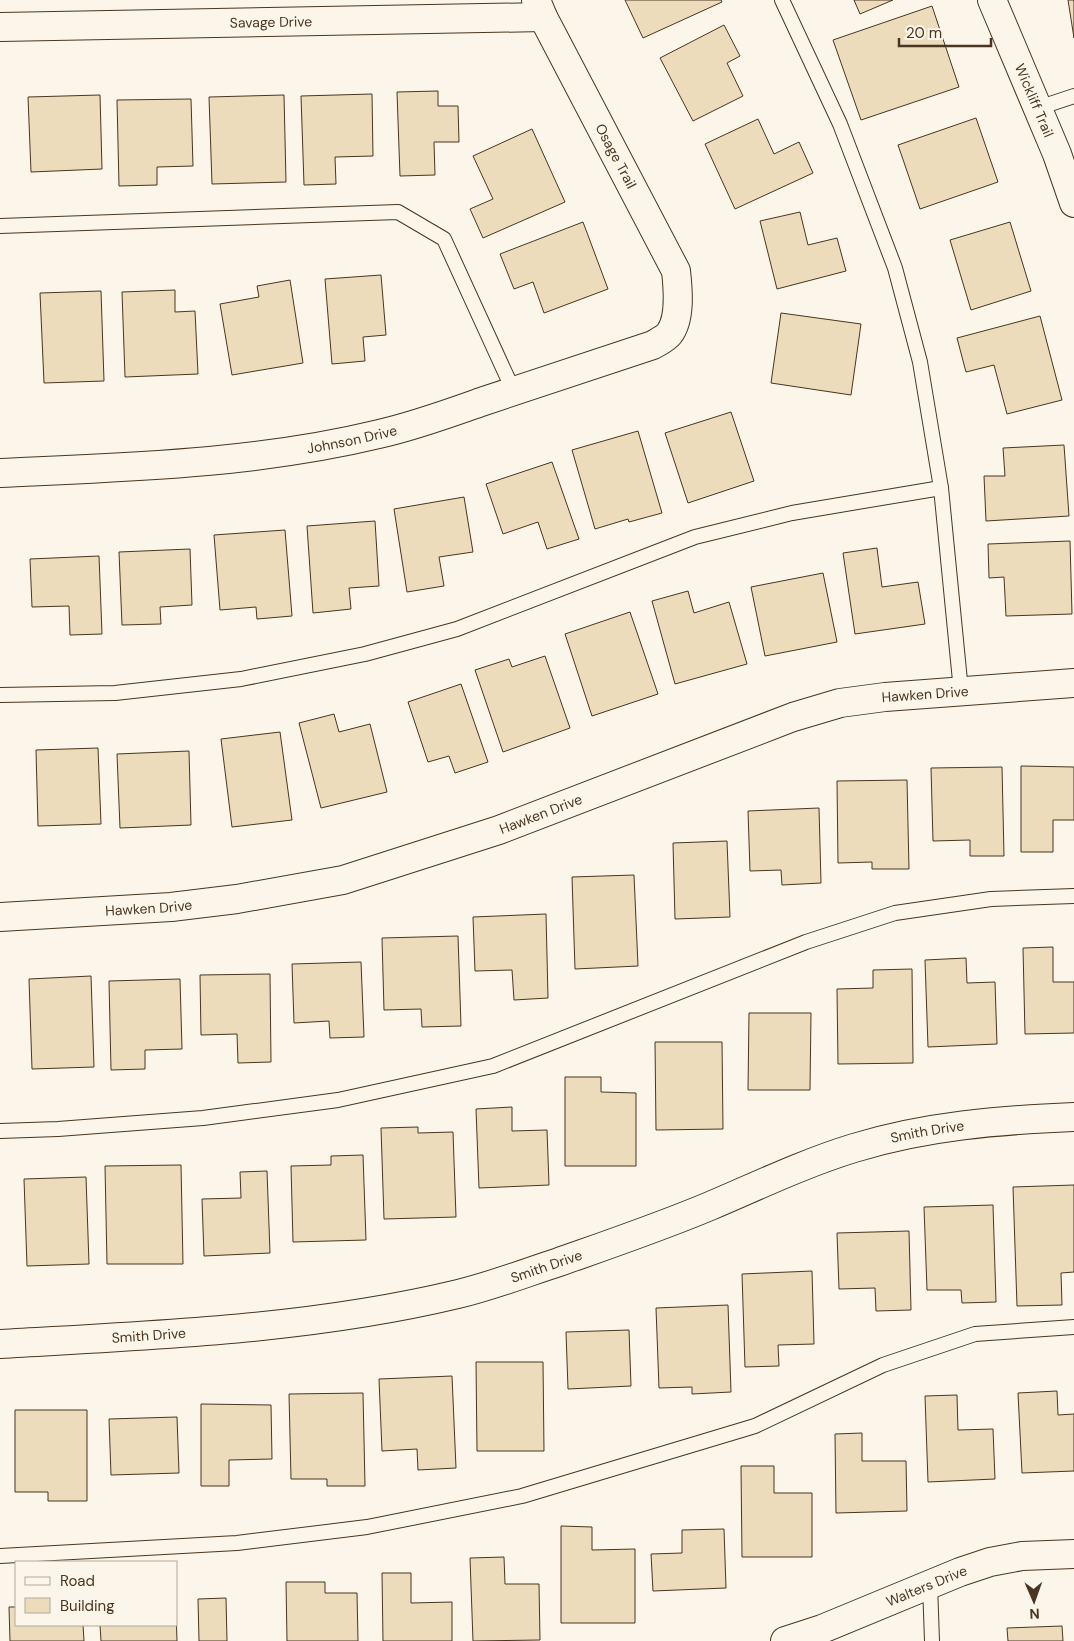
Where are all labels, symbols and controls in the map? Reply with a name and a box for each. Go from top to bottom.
street label: Savage Drive [230,12,312,32]
scale bar [899,15,992,47]
text: 20 m [906,23,942,43]
street label: Wickliff Trail [1011,61,1058,140]
street label: Osage Trail [591,120,641,192]
street label: Johnson Drive [305,421,399,457]
street label: Hawken Drive [881,682,969,706]
street label: Hawken Drive [497,790,585,838]
street label: Hawken Drive [105,895,193,920]
street label: Smith Drive [889,1116,965,1147]
street label: Smith Drive [508,1246,585,1287]
street label: Smith Drive [111,1324,187,1347]
legend [15,1561,178,1626]
street label: Walters Drive [883,1561,969,1611]
text: Road [60,1571,95,1591]
north arrow [1009,1576,1059,1626]
text: Building [60,1596,115,1616]
text: N [1029,1605,1040,1623]

